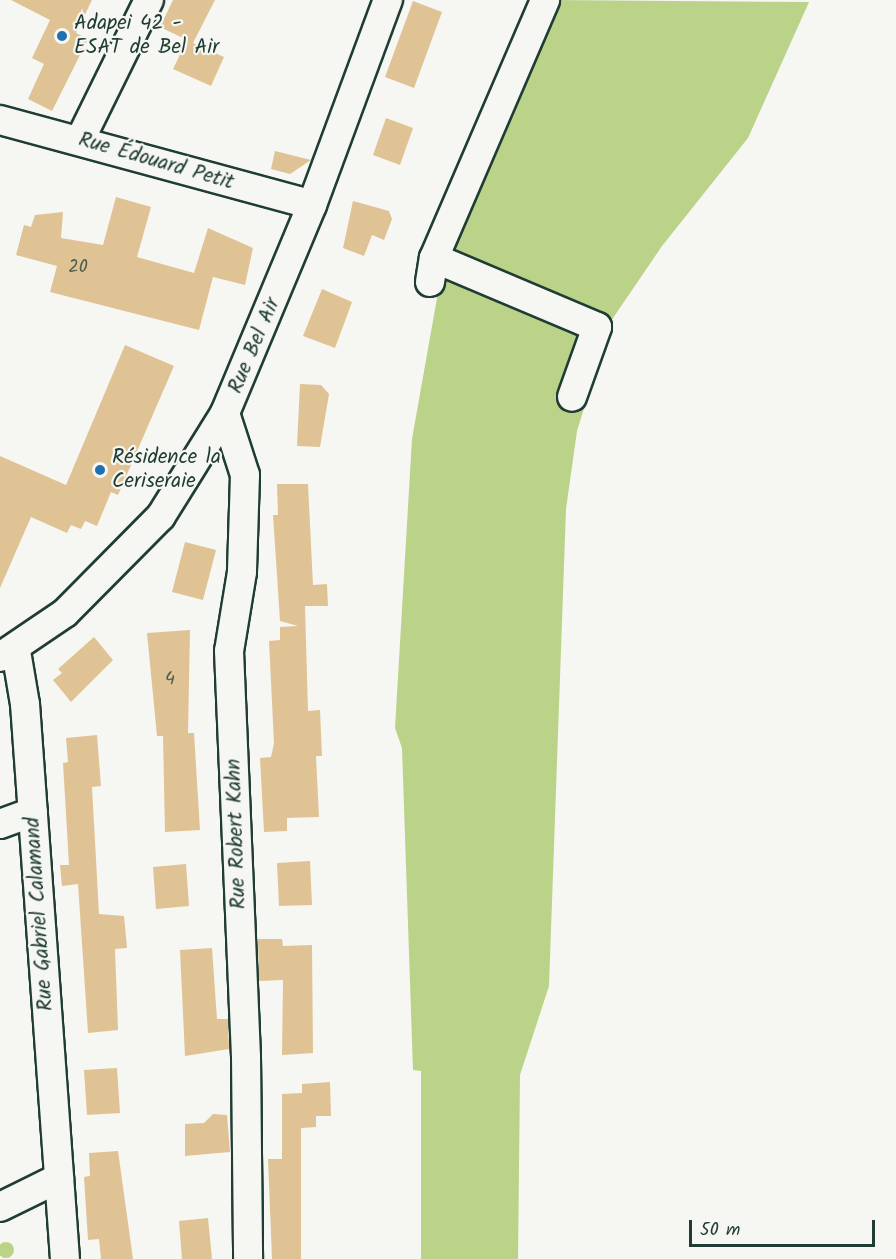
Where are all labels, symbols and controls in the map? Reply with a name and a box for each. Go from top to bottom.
place label: Adapei 42 - ESAT de Bel Air [74,11,219,61]
marker: Adapei 42 - ESAT de Bel Air [55,29,69,43]
street label: Rue Édouard Petit [75,128,237,196]
house number: 20 [68,257,88,279]
street label: Rue Bel Air [224,294,286,398]
place label: Résidence la Ceriseraie [112,445,221,495]
marker: Résidence la Ceriseraie [93,463,107,477]
house number: 4 [165,669,175,691]
street label: Rue Robert Kahn [222,758,252,910]
street label: Rue Gabriel Calamand [21,816,59,1012]
scale bar [692,1208,878,1246]
text: 50 m [700,1216,740,1245]

